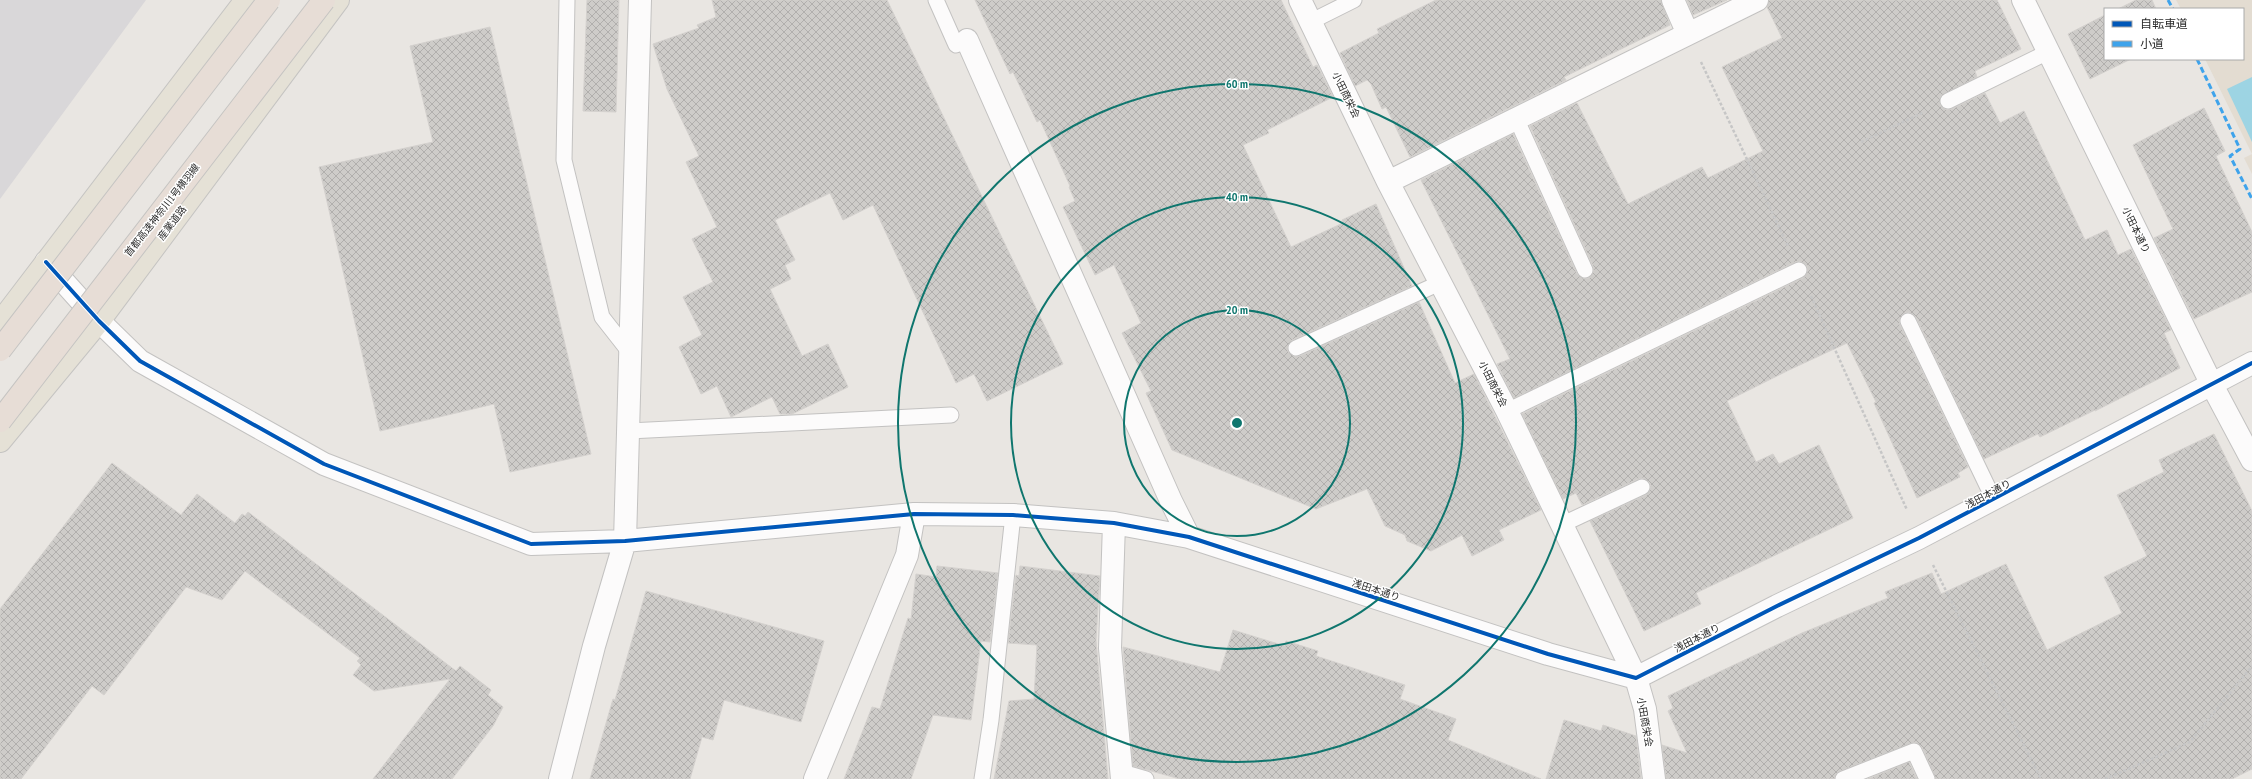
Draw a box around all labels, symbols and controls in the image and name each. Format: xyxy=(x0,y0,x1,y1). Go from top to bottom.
legend xyxy=(2104,8,2244,60)
text: 自転車道 xyxy=(2140,16,2188,31)
text: 小道 xyxy=(2140,36,2164,51)
street label: 小田商栄会 xyxy=(1329,70,1363,120)
text: 60 m xyxy=(1226,76,1248,91)
street label: 首都高速神奈川1号横羽線 xyxy=(122,161,202,259)
text: 40 m xyxy=(1226,189,1248,204)
street label: 産業道路 xyxy=(155,203,189,243)
street label: 小田本通り xyxy=(2119,205,2153,255)
text: 20 m xyxy=(1226,302,1248,317)
street label: 小田商栄会 xyxy=(1476,359,1510,409)
centre of rings xyxy=(1230,416,1244,430)
street label: 浅田本通り xyxy=(1963,477,2013,511)
street label: 浅田本通り xyxy=(1350,576,1402,604)
street label: 浅田本通り xyxy=(1672,621,1722,655)
street label: 小田商栄会 xyxy=(1634,696,1656,748)

